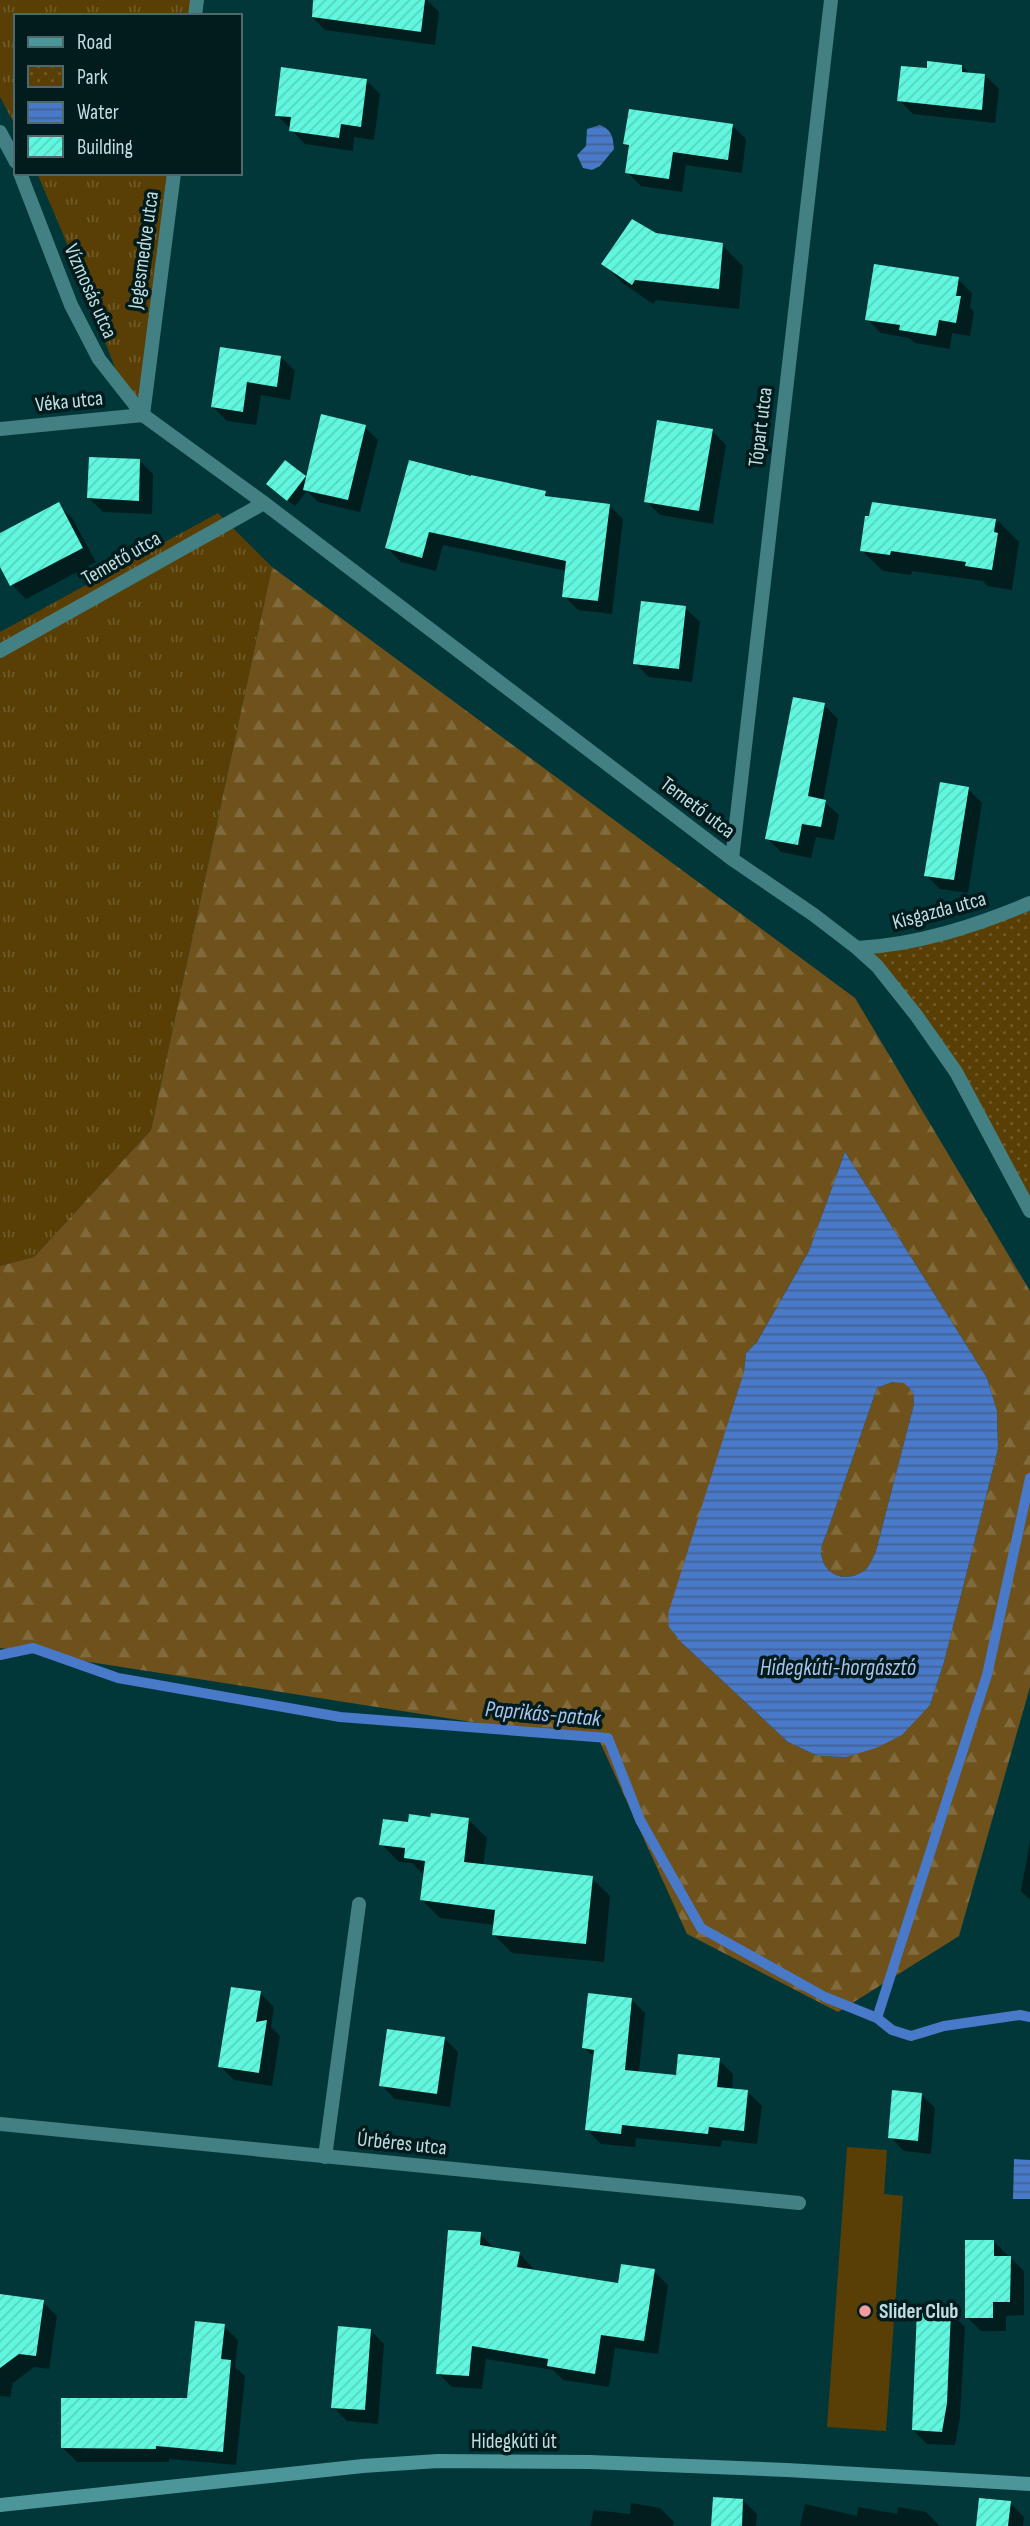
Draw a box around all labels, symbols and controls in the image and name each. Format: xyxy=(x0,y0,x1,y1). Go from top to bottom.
legend xyxy=(14,14,242,175)
text: Road xyxy=(77,30,112,55)
text: Park xyxy=(77,65,108,90)
text: Water xyxy=(77,100,119,125)
text: Building xyxy=(77,135,133,160)
street label: Jegesmedve utca xyxy=(123,190,164,312)
street label: Vízmosás utca xyxy=(59,240,122,342)
street label: Véka utca xyxy=(34,386,104,417)
street label: Tópart utca xyxy=(743,386,778,468)
street label: Temető utca xyxy=(77,526,165,591)
street label: Temető utca xyxy=(655,771,740,844)
street label: Kisgazda utca xyxy=(890,886,989,935)
water label: Hidegkúti-horgásztó xyxy=(760,1654,917,1682)
water label: Paprikás-patak xyxy=(484,1695,603,1733)
street label: Úrbéres utca xyxy=(356,2126,448,2161)
place label: Slider Club xyxy=(879,2299,959,2324)
marker: Slider Club xyxy=(857,2303,873,2319)
street label: Hidegkúti út xyxy=(471,2429,557,2454)

